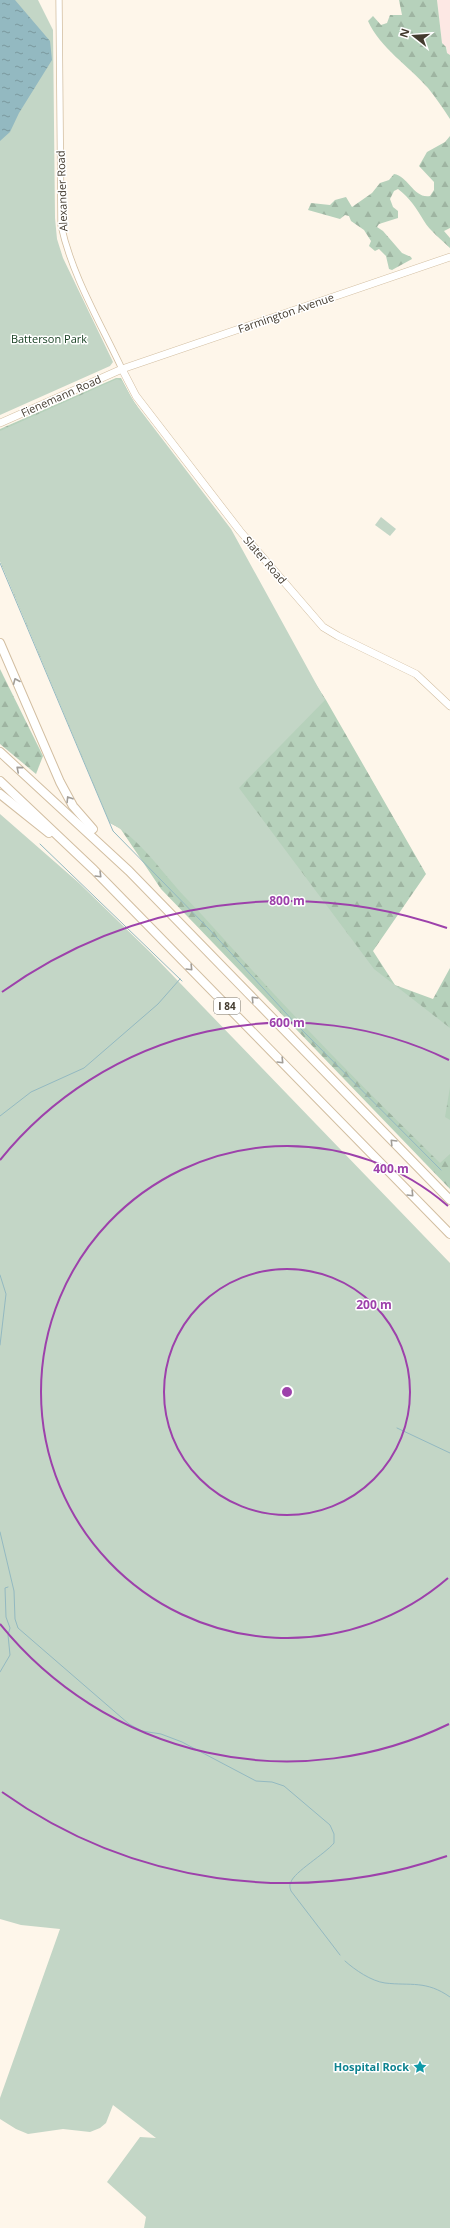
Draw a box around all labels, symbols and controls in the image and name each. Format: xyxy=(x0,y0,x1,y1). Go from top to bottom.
north arrow xyxy=(394,16,434,56)
text: N xyxy=(395,26,412,39)
street label: Alexander Road xyxy=(53,150,70,232)
street label: Farmington Avenue xyxy=(236,289,336,336)
park label: Batterson Park xyxy=(11,331,87,346)
street label: Fienemann Road xyxy=(18,371,103,420)
street label: Slater Road xyxy=(240,533,290,587)
one-way arrow xyxy=(13,677,21,685)
one-way arrow xyxy=(17,767,24,774)
one-way arrow xyxy=(67,796,74,803)
one-way arrow xyxy=(94,870,102,878)
text: 800 m xyxy=(269,892,305,909)
one-way arrow xyxy=(185,963,193,971)
one-way arrow xyxy=(251,996,258,1004)
road number: I 84 xyxy=(214,998,240,1014)
text: 600 m xyxy=(269,1014,305,1031)
one-way arrow xyxy=(276,1056,284,1064)
one-way arrow xyxy=(390,1139,398,1147)
text: 400 m xyxy=(373,1160,409,1177)
one-way arrow xyxy=(406,1189,414,1197)
text: 200 m xyxy=(356,1296,392,1313)
centre of rings xyxy=(280,1385,294,1399)
place label: Hospital Rock xyxy=(334,2059,409,2074)
place icon: Hospital Rock xyxy=(412,2059,428,2075)

